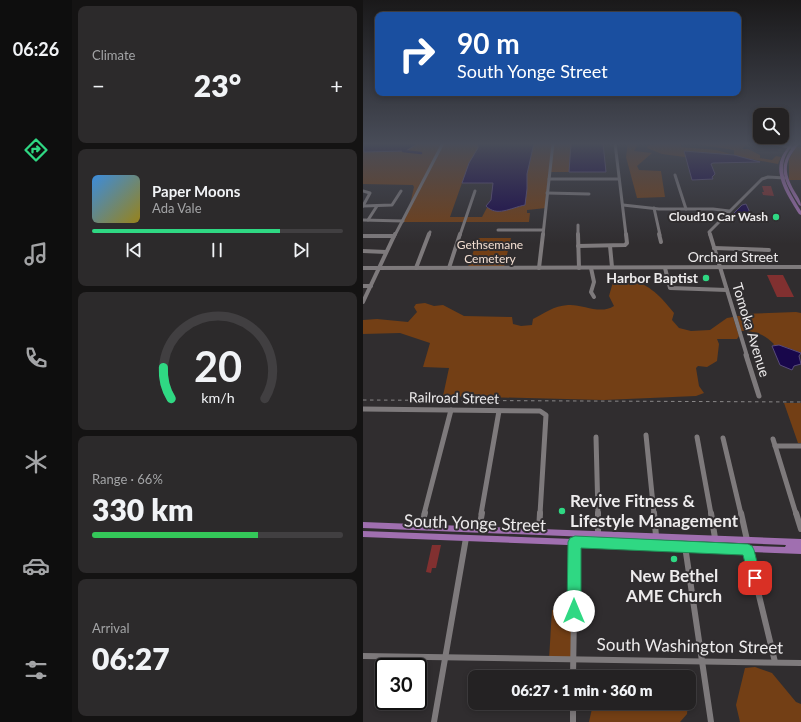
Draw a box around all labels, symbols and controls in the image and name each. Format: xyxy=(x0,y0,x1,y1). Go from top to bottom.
text: 90 m xyxy=(457,26,520,60)
icon: right xyxy=(391,28,443,80)
text: 06:26 xyxy=(13,38,59,60)
text: Climate xyxy=(92,47,135,63)
text: South Yonge Street xyxy=(457,60,608,82)
text: 23° xyxy=(194,67,241,103)
text: − xyxy=(92,72,105,99)
text: + xyxy=(330,72,343,99)
map controls xyxy=(753,108,789,144)
button: search xyxy=(753,108,789,144)
icon: directions xyxy=(22,136,50,164)
text: Paper Moons xyxy=(152,182,240,200)
text: Ada Vale xyxy=(152,200,202,216)
place label: Cloud10 Car Wash xyxy=(669,209,768,224)
marker: Cloud10 Car Wash xyxy=(771,212,781,222)
park label: Gethsemane Cemetery xyxy=(457,237,523,266)
icon: previous xyxy=(123,239,145,261)
icon: pause xyxy=(206,239,228,261)
icon: next xyxy=(290,239,312,261)
icon: music xyxy=(22,240,50,268)
street label: Orchard Street xyxy=(688,248,778,265)
place label: Harbor Baptist xyxy=(606,269,699,286)
marker: Harbor Baptist xyxy=(701,273,711,283)
street label: Tomoka Avenue xyxy=(729,281,774,379)
text: 20 xyxy=(193,341,242,391)
icon: phone xyxy=(22,344,50,372)
street label: Railroad Street xyxy=(409,388,499,407)
text: km/h xyxy=(201,389,234,406)
icon: climate xyxy=(22,448,50,476)
text: Range · 66% xyxy=(92,471,163,487)
place label: Revive Fitness & Lifestyle Management xyxy=(570,490,739,531)
text: 330 km xyxy=(92,491,193,527)
marker: Revive Fitness & Lifestyle Management xyxy=(557,506,567,516)
street label: South Yonge Street xyxy=(404,510,546,535)
icon: car xyxy=(22,552,50,580)
marker: New Bethel AME Church xyxy=(669,554,679,564)
pin xyxy=(738,561,772,595)
place label: New Bethel AME Church xyxy=(625,565,722,606)
icon: arrive xyxy=(744,567,766,589)
position arrow xyxy=(553,590,595,632)
text: Arrival xyxy=(92,620,129,636)
street label: South Washington Street xyxy=(597,633,783,658)
text: 06:27 xyxy=(92,640,170,676)
icon: filters xyxy=(22,656,50,684)
speed limit sign: 30 xyxy=(375,658,427,710)
text: 06:27 · 1 min · 360 m xyxy=(511,681,653,699)

